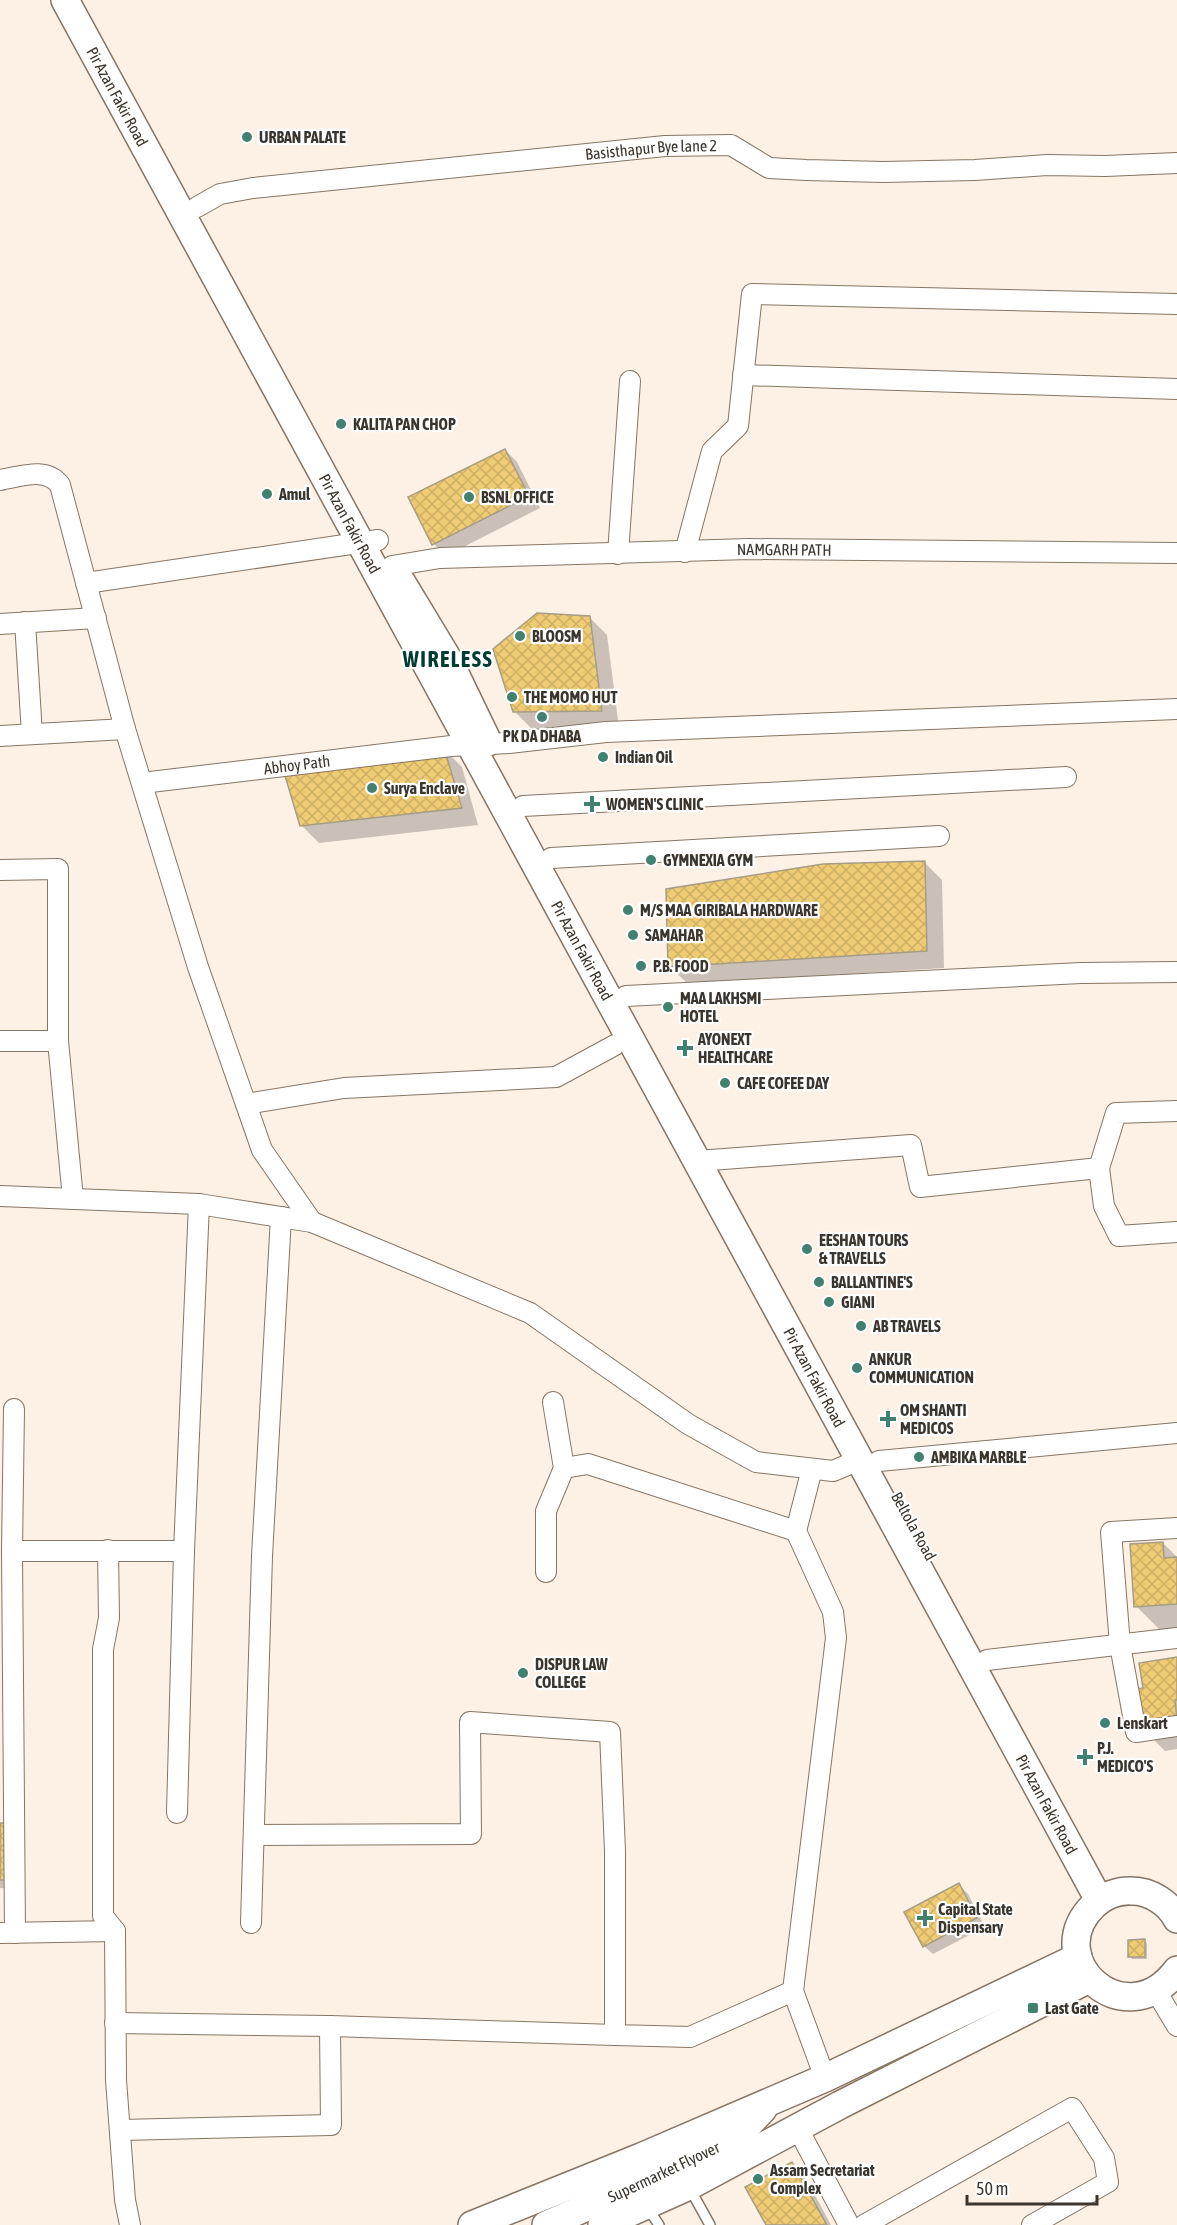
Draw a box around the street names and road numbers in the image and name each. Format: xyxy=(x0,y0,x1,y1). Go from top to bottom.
street label: Pir Azan Fakir Road xyxy=(83,44,152,149)
street label: Basisthapur Bye lane 2 xyxy=(584,136,717,163)
street label: Pir Azan Fakir Road xyxy=(316,471,384,576)
street label: NAMGARH PATH xyxy=(737,540,832,559)
street label: Abhoy Path xyxy=(263,752,331,777)
street label: Pir Azan Fakir Road xyxy=(548,898,617,1003)
street label: Pir Azan Fakir Road xyxy=(780,1324,849,1430)
street label: Beltola Road xyxy=(888,1489,940,1563)
street label: Pir Azan Fakir Road xyxy=(1013,1751,1081,1857)
street label: Supermarket Flyover xyxy=(605,2138,722,2206)

